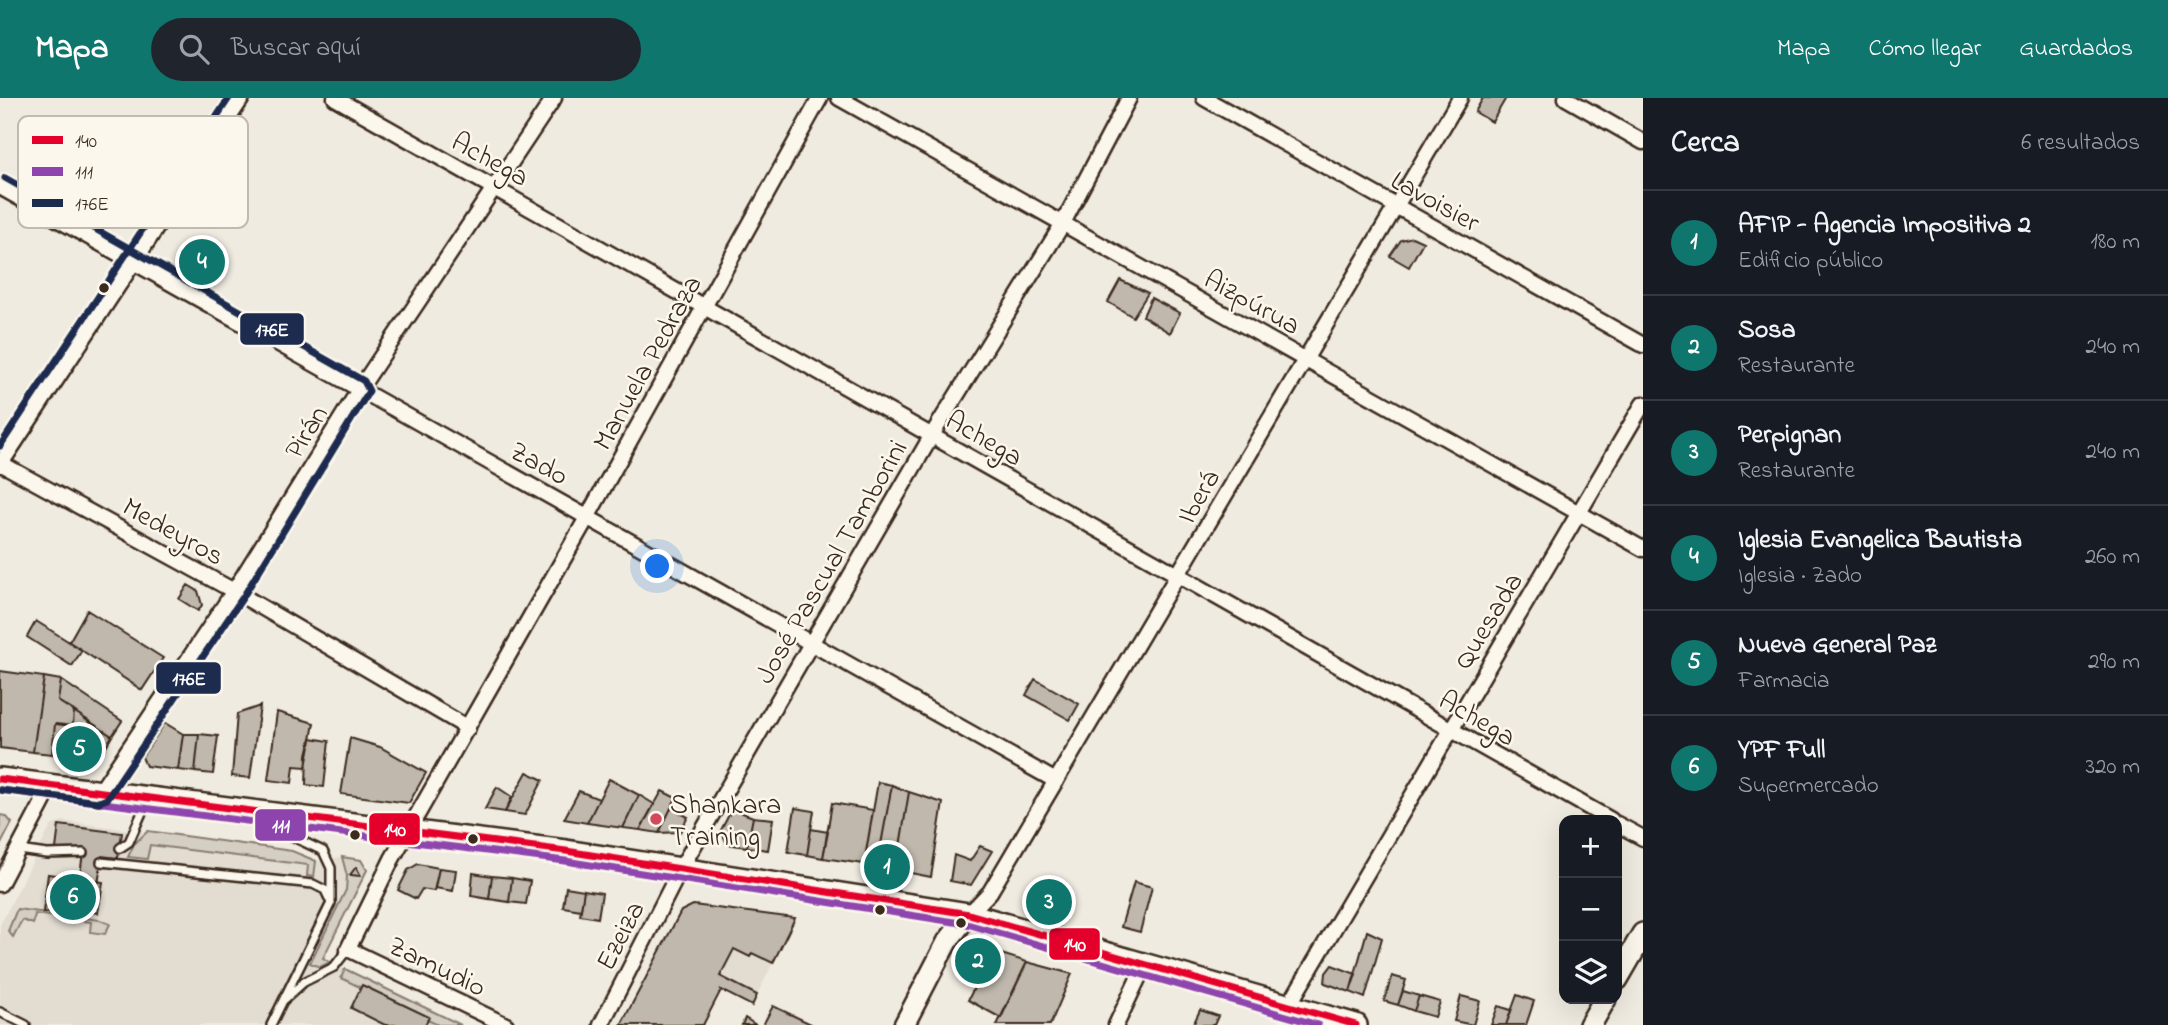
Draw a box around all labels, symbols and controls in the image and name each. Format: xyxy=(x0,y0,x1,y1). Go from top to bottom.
search box xyxy=(151,18,641,81)
text: Mapa xyxy=(35,25,109,73)
icon: search xyxy=(175,30,213,68)
text: Buscar aquí xyxy=(231,30,361,68)
text: Mapa xyxy=(1777,32,1830,67)
text: Cómo llegar xyxy=(1868,32,1981,67)
text: Guardados xyxy=(2019,32,2133,67)
legend xyxy=(18,116,248,228)
text: Cerca xyxy=(1671,122,1740,166)
street label: Achega xyxy=(443,123,536,199)
text: 6 resultados xyxy=(2021,127,2140,160)
text: 140 xyxy=(75,129,97,156)
text: 111 xyxy=(75,160,93,187)
street label: Lavoisier xyxy=(1382,162,1487,245)
text: 176E xyxy=(75,192,109,219)
text: AFIP - Agencia Impositiva 2 xyxy=(1738,207,2031,245)
text: 1 xyxy=(1690,226,1698,259)
text: 180 m xyxy=(2091,226,2140,259)
pin: 4 xyxy=(179,236,225,288)
text: Edificio público xyxy=(1738,245,1883,278)
street label: Aizpúrua xyxy=(1195,261,1307,347)
street label: Manuela Pedraza xyxy=(584,269,714,459)
unlabelled marker xyxy=(97,281,111,295)
line badge: 176E xyxy=(239,312,305,346)
text: Sosa xyxy=(1738,312,1796,350)
text: 176E xyxy=(255,318,289,345)
text: 2 xyxy=(1688,331,1700,364)
text: 240 m xyxy=(2086,331,2140,364)
text: Restaurante xyxy=(1738,350,1855,383)
street label: Pirán xyxy=(276,398,340,468)
street label: Achega xyxy=(937,401,1030,479)
text: Perpignan xyxy=(1738,417,1841,455)
street label: Zado xyxy=(502,432,575,498)
street label: José Pascual Tamborini xyxy=(746,433,920,692)
text: 3 xyxy=(1689,436,1699,469)
text: 240 m xyxy=(2086,436,2140,469)
text: Restaurante xyxy=(1738,455,1855,488)
street label: Iberá xyxy=(1168,463,1232,533)
street label: Medeyros xyxy=(114,488,231,578)
text: Iglesia Evangelica Bautista xyxy=(1738,522,2022,560)
text: 4 xyxy=(1689,541,1699,574)
text: 260 m xyxy=(2085,541,2140,574)
your location xyxy=(640,549,674,583)
text: Iglesia · Zado xyxy=(1738,560,1862,593)
street label: Quesada xyxy=(1445,566,1535,678)
text: Nueva General Paz xyxy=(1738,627,1936,665)
text: 5 xyxy=(1687,646,1701,679)
text: 290 m xyxy=(2088,646,2140,679)
line badge: 176E xyxy=(155,661,222,695)
text: Farmacia xyxy=(1738,665,1830,698)
text: 176E xyxy=(172,667,206,694)
street label: Achega xyxy=(1430,681,1523,759)
pin: 5 xyxy=(56,723,102,775)
text: YPF Full xyxy=(1738,732,1825,770)
text: 6 xyxy=(1689,751,1699,784)
text: 320 m xyxy=(2086,751,2140,784)
text: Supermercado xyxy=(1738,770,1879,803)
place label: Shankara Training xyxy=(670,786,781,859)
line badge: 111 xyxy=(254,808,307,842)
marker: Shankara Training xyxy=(648,811,664,827)
line badge: 140 xyxy=(368,812,421,846)
text: 111 xyxy=(272,814,290,841)
map controls xyxy=(1559,815,1622,1004)
button: + xyxy=(1559,815,1622,878)
text: 140 xyxy=(384,818,407,845)
unlabelled marker xyxy=(348,828,362,842)
unlabelled marker xyxy=(466,832,480,846)
pin: 1 xyxy=(864,841,910,893)
pin: 6 xyxy=(50,871,96,923)
pin: 3 xyxy=(1026,876,1072,928)
button: − xyxy=(1559,878,1622,941)
street label: Ezeiza xyxy=(587,895,657,978)
unlabelled marker xyxy=(873,903,887,917)
unlabelled marker xyxy=(954,916,968,930)
street label: Zamudio xyxy=(381,927,492,1009)
line badge: 140 xyxy=(1048,927,1101,961)
text: 140 xyxy=(1064,933,1087,960)
pin: 2 xyxy=(955,935,1001,987)
button: layers xyxy=(1559,941,1622,1004)

